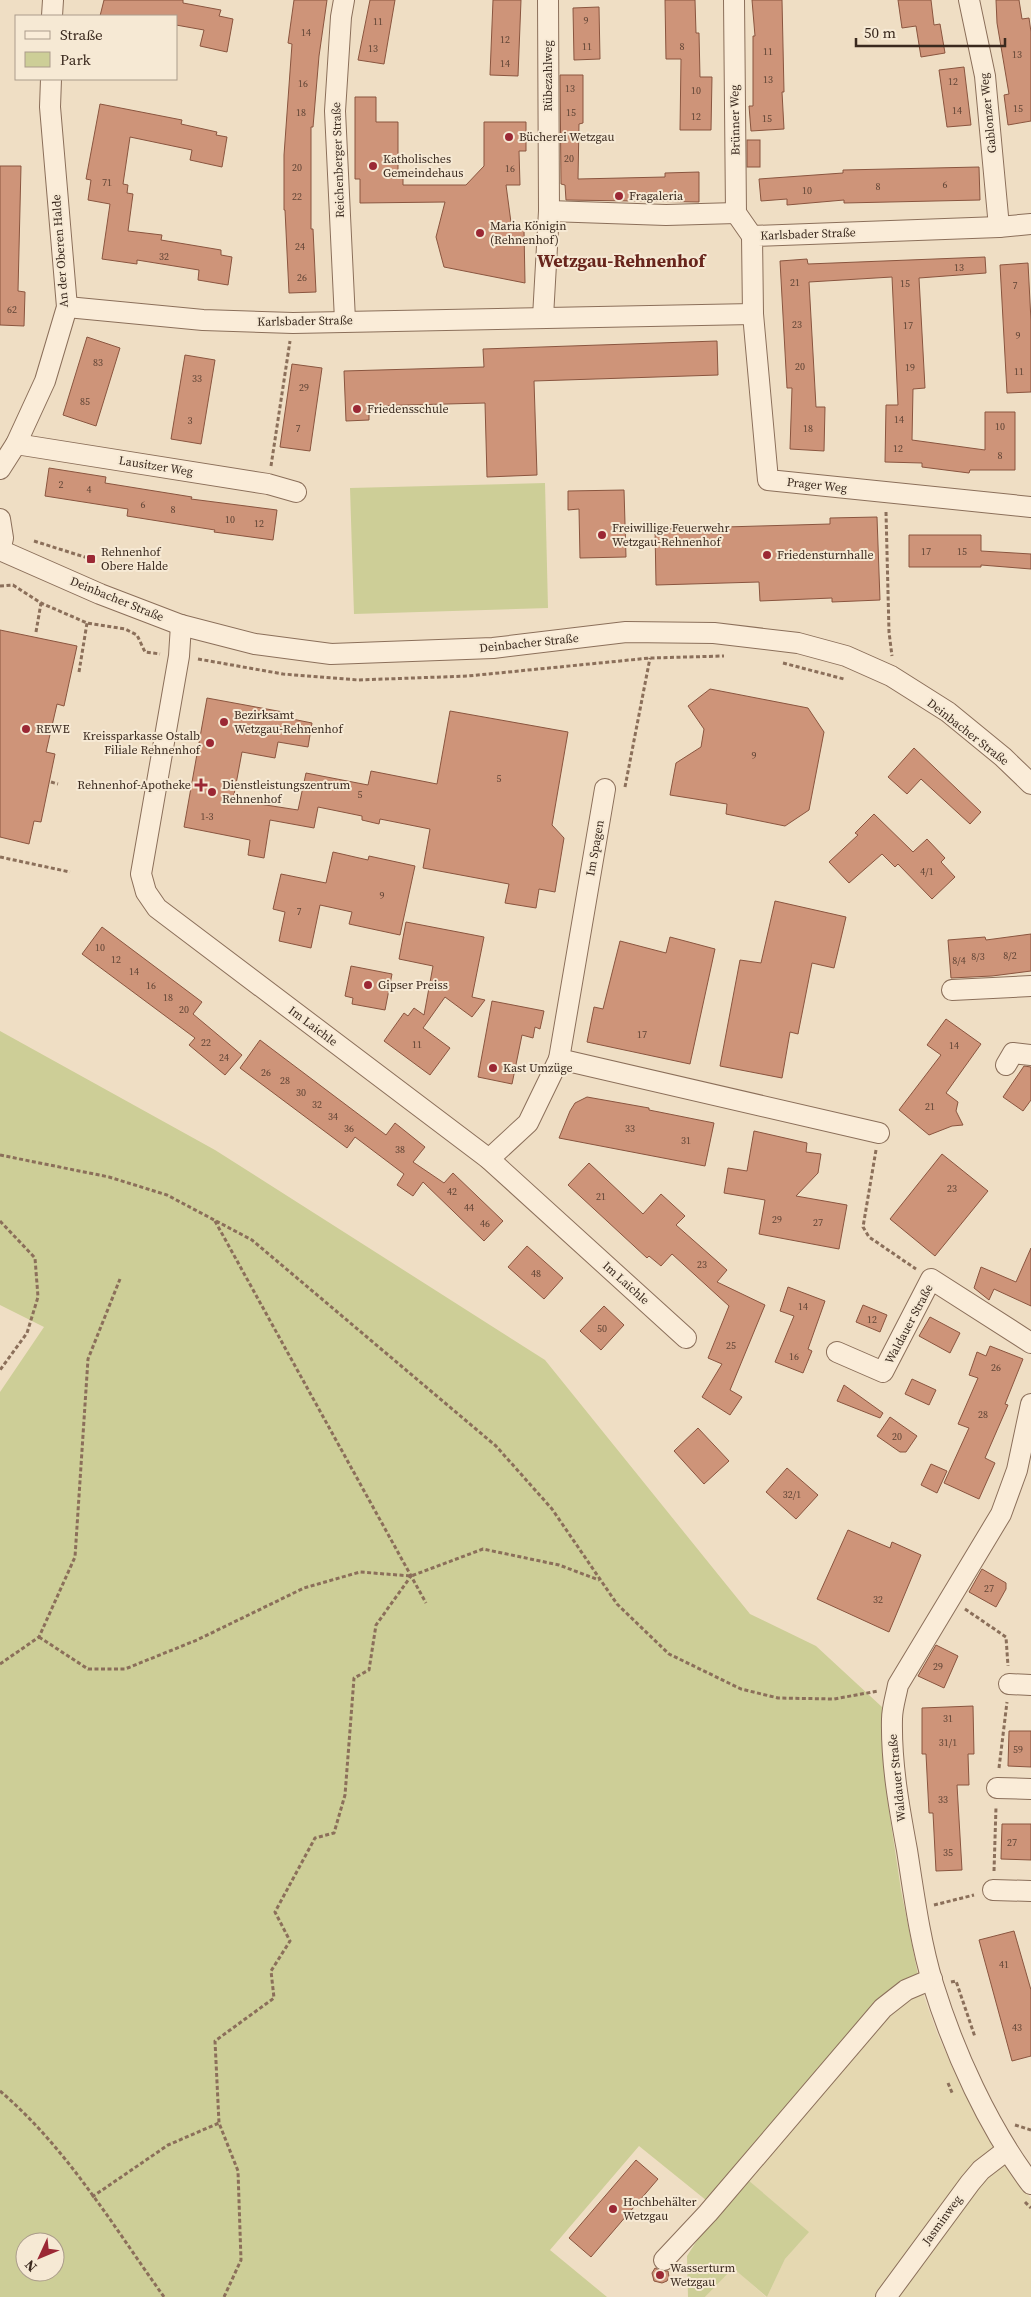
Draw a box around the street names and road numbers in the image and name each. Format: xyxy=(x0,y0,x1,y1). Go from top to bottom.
street label: Rübezahlweg xyxy=(540,40,556,112)
street label: Gablonzer Weg xyxy=(976,72,1000,154)
street label: Brünner Weg xyxy=(726,84,744,156)
street label: Reichenberger Straße xyxy=(328,102,348,218)
street label: An der Oberen Halde xyxy=(48,194,72,308)
street label: Karlsbader Straße xyxy=(760,224,856,244)
street label: Karlsbader Straße xyxy=(257,312,353,330)
street label: Lausitzer Weg xyxy=(118,452,194,480)
street label: Prager Weg xyxy=(786,474,848,496)
street label: Deinbacher Straße xyxy=(68,573,166,625)
street label: Deinbacher Straße xyxy=(479,630,579,656)
street label: Deinbacher Straße xyxy=(924,695,1012,769)
street label: Im Spagen xyxy=(582,819,608,877)
street label: Im Laichle xyxy=(285,1002,341,1050)
street label: Im Laichle xyxy=(599,1258,653,1308)
street label: Waldauer Straße xyxy=(881,1281,937,1367)
street label: Waldauer Straße xyxy=(884,1733,910,1823)
street label: Jasminweg xyxy=(918,2192,966,2249)

